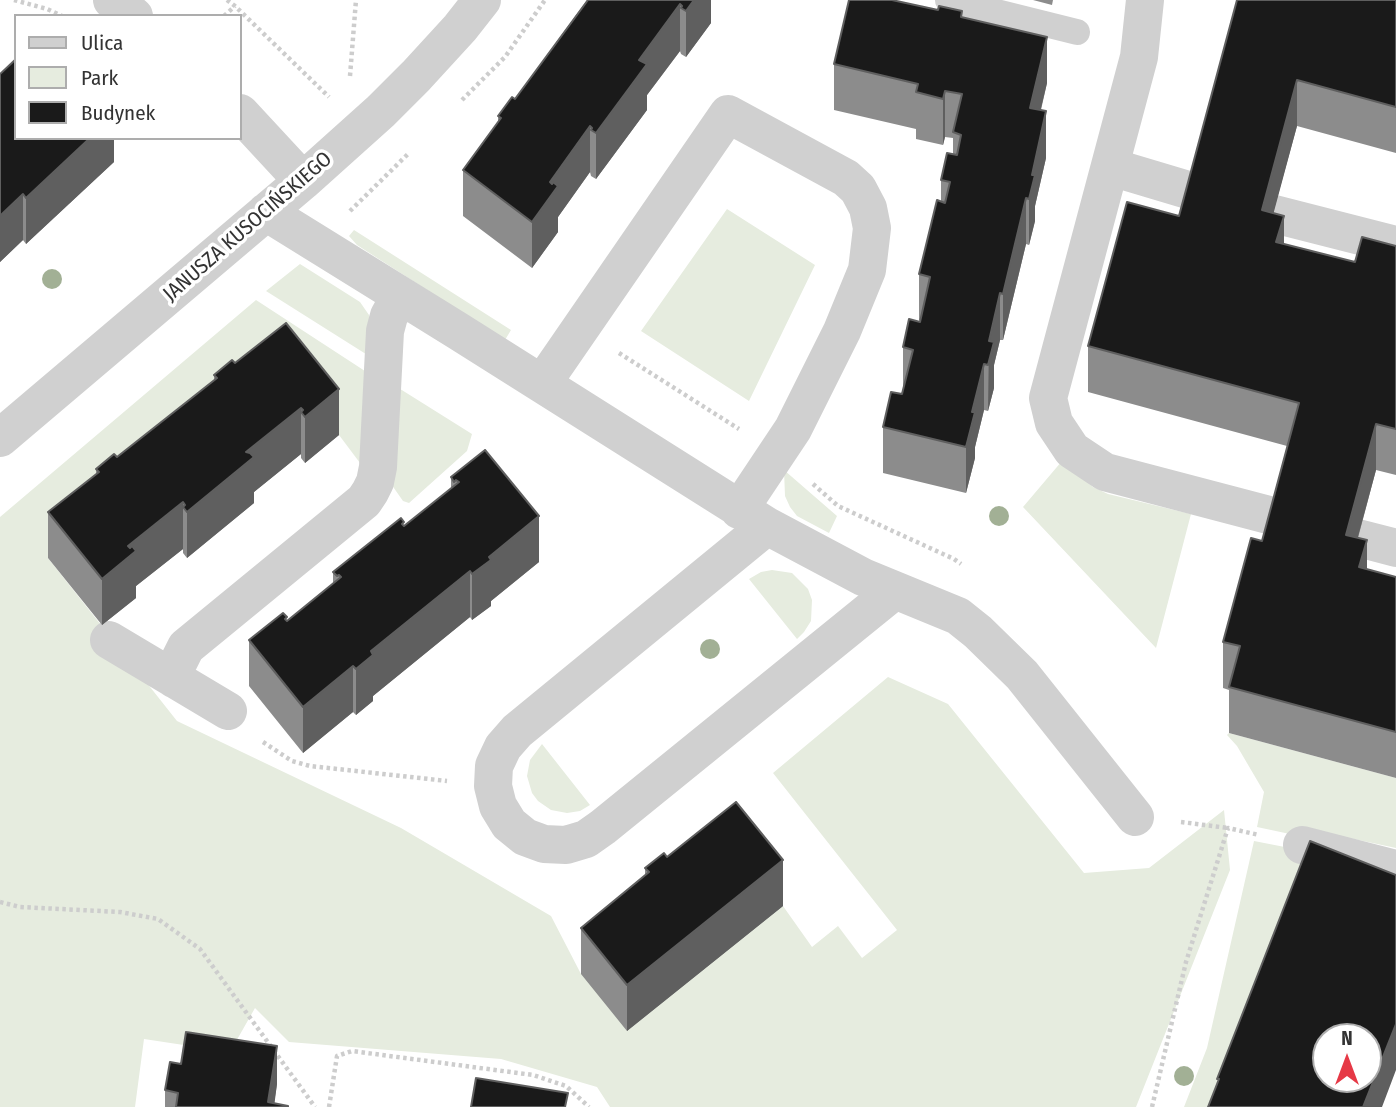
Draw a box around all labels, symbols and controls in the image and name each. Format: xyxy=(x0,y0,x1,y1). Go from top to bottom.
legend xyxy=(14,14,242,140)
text: Ulica xyxy=(81,30,123,56)
text: Park xyxy=(81,65,118,91)
text: Budynek xyxy=(81,100,155,126)
street label: JANUSZA KUSOCIŃSKIEGO xyxy=(159,147,337,307)
north arrow xyxy=(1312,1023,1382,1093)
text: N xyxy=(1341,1027,1353,1050)

